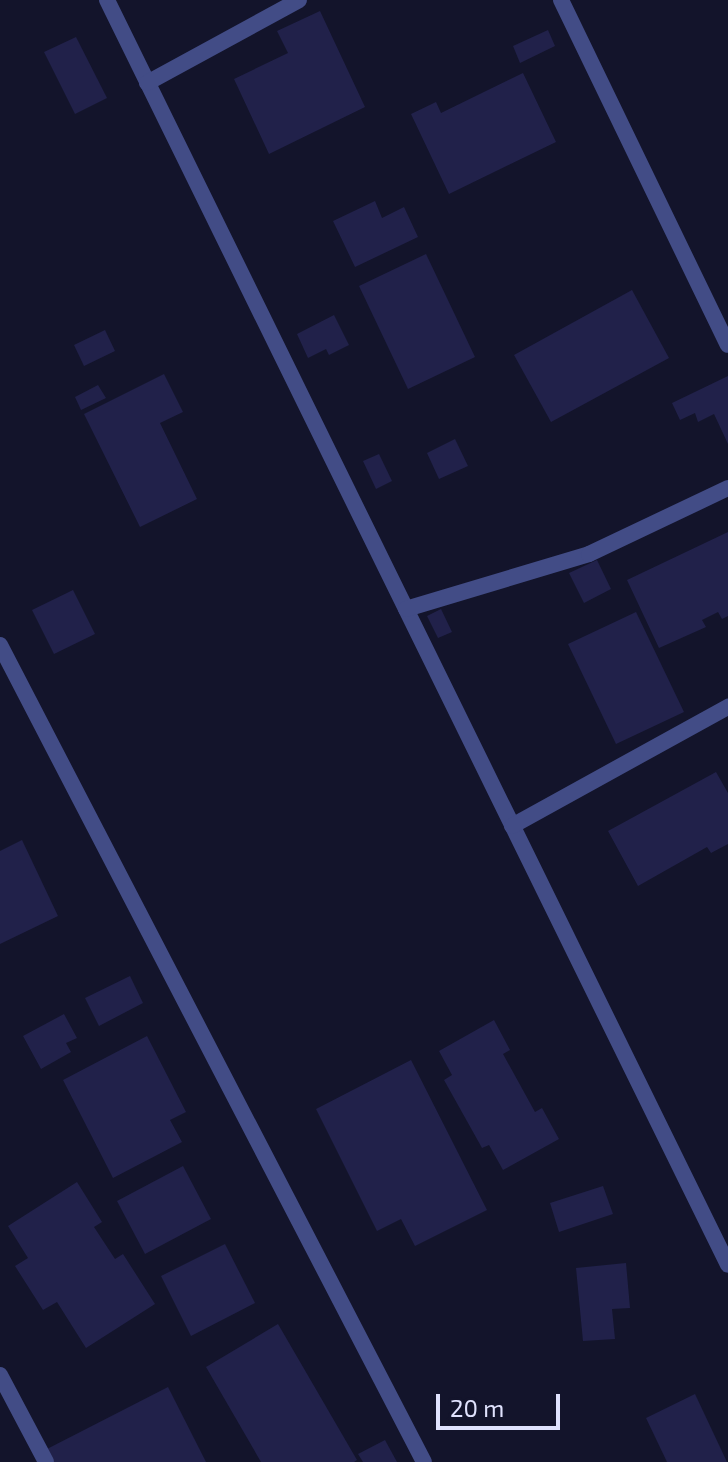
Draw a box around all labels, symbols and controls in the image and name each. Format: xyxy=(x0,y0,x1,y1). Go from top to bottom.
scale bar xyxy=(440,1378,564,1428)
text: 20 m xyxy=(450,1393,504,1422)

